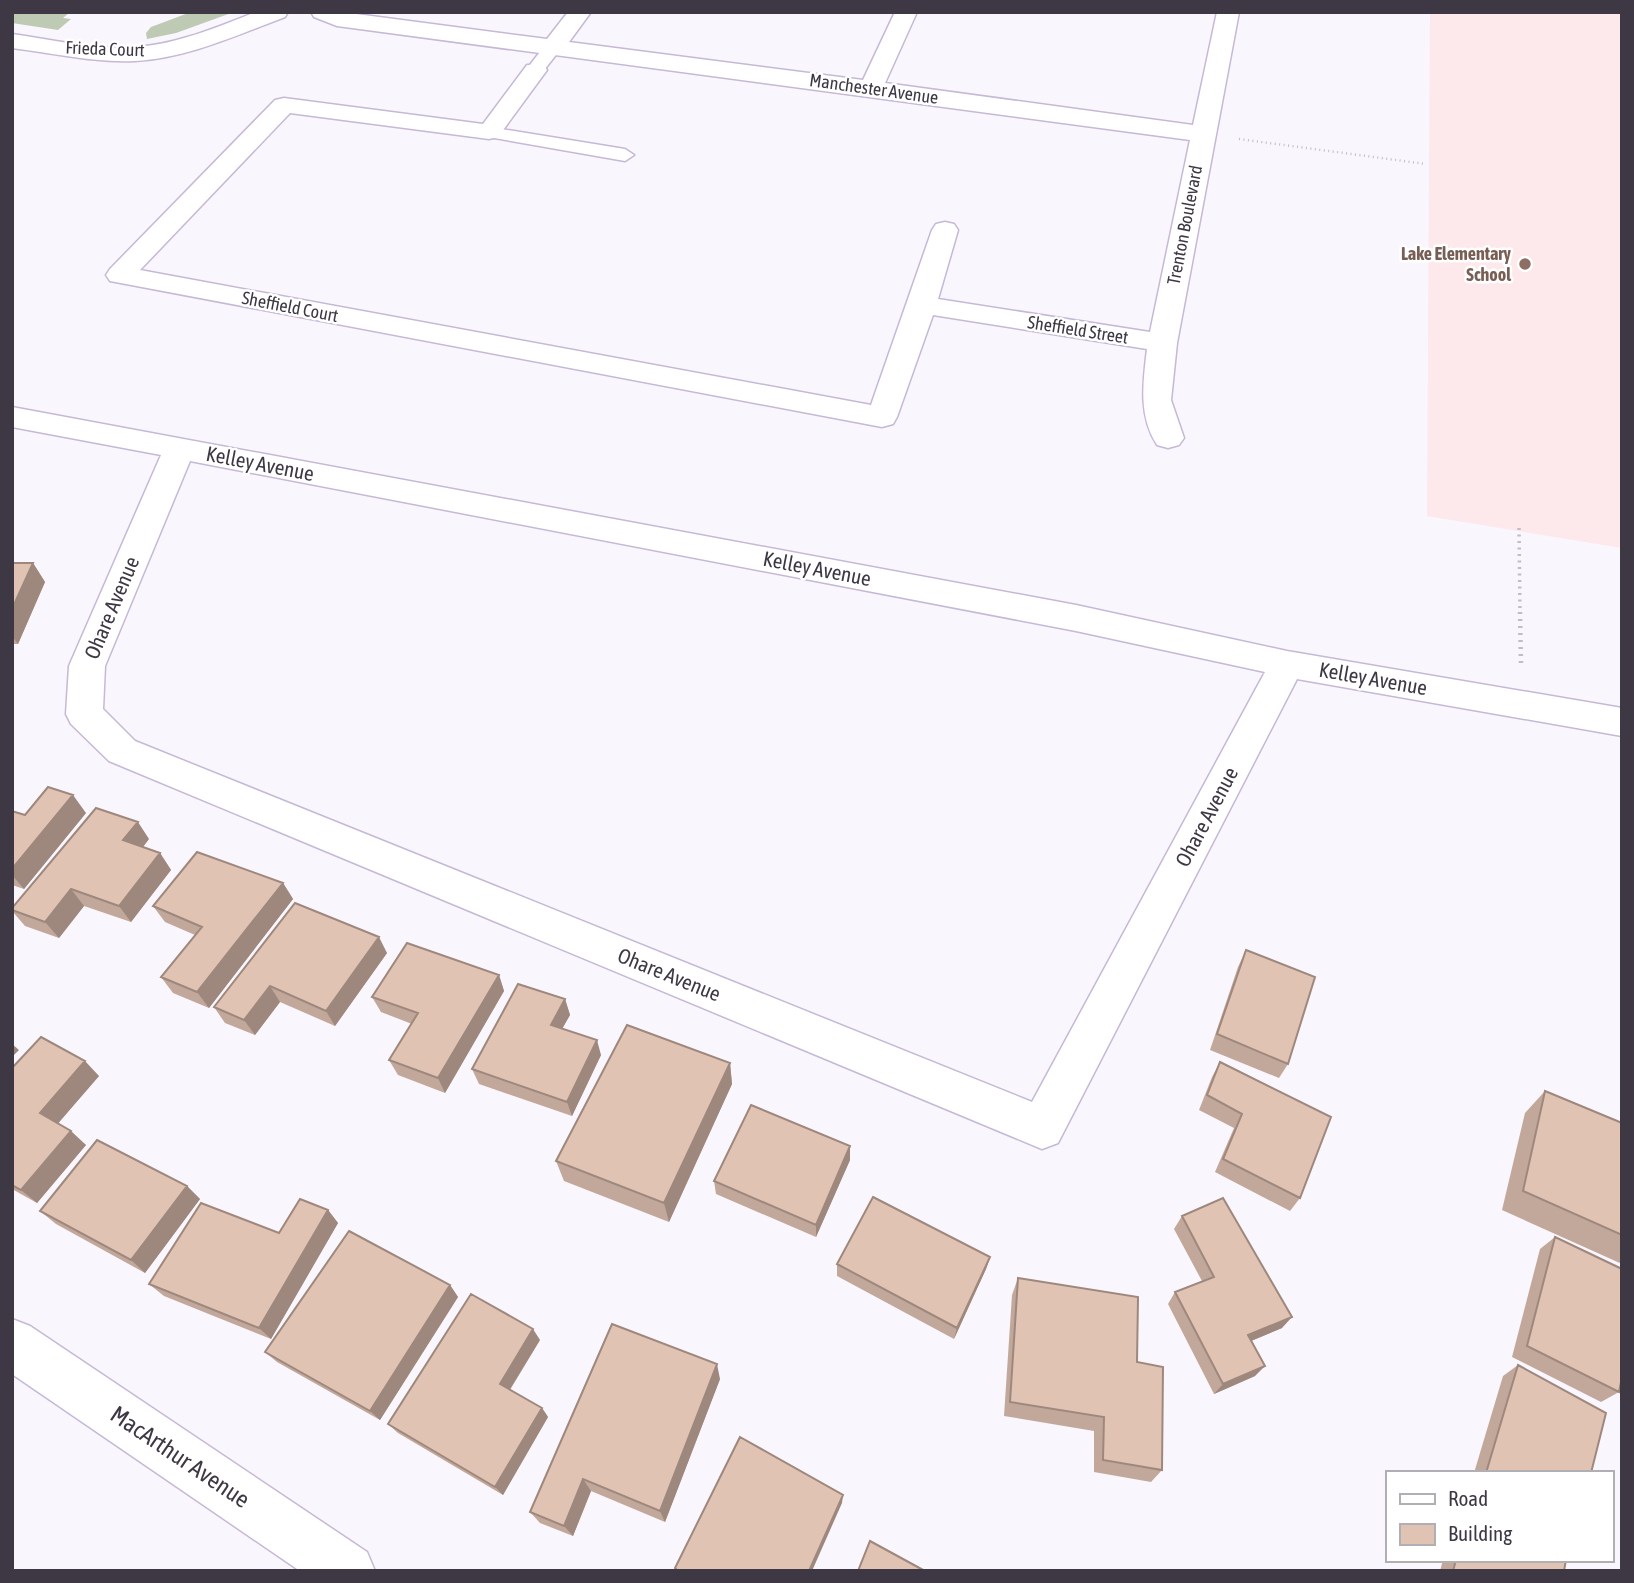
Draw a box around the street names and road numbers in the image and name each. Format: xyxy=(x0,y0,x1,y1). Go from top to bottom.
street label: Frieda Court xyxy=(65,37,145,60)
street label: Manchester Avenue xyxy=(808,69,940,108)
street label: Trenton Boulevard xyxy=(1163,163,1206,287)
street label: Sheffield Court xyxy=(240,287,340,326)
street label: Sheffield Street xyxy=(1026,311,1130,348)
street label: Kelley Avenue xyxy=(204,441,316,485)
street label: Kelley Avenue xyxy=(761,546,873,590)
street label: Ohare Avenue xyxy=(79,553,143,662)
street label: Kelley Avenue xyxy=(1317,657,1429,699)
street label: Ohare Avenue xyxy=(1170,763,1242,870)
street label: Ohare Avenue xyxy=(614,943,724,1006)
street label: MacArthur Avenue xyxy=(106,1400,255,1513)

